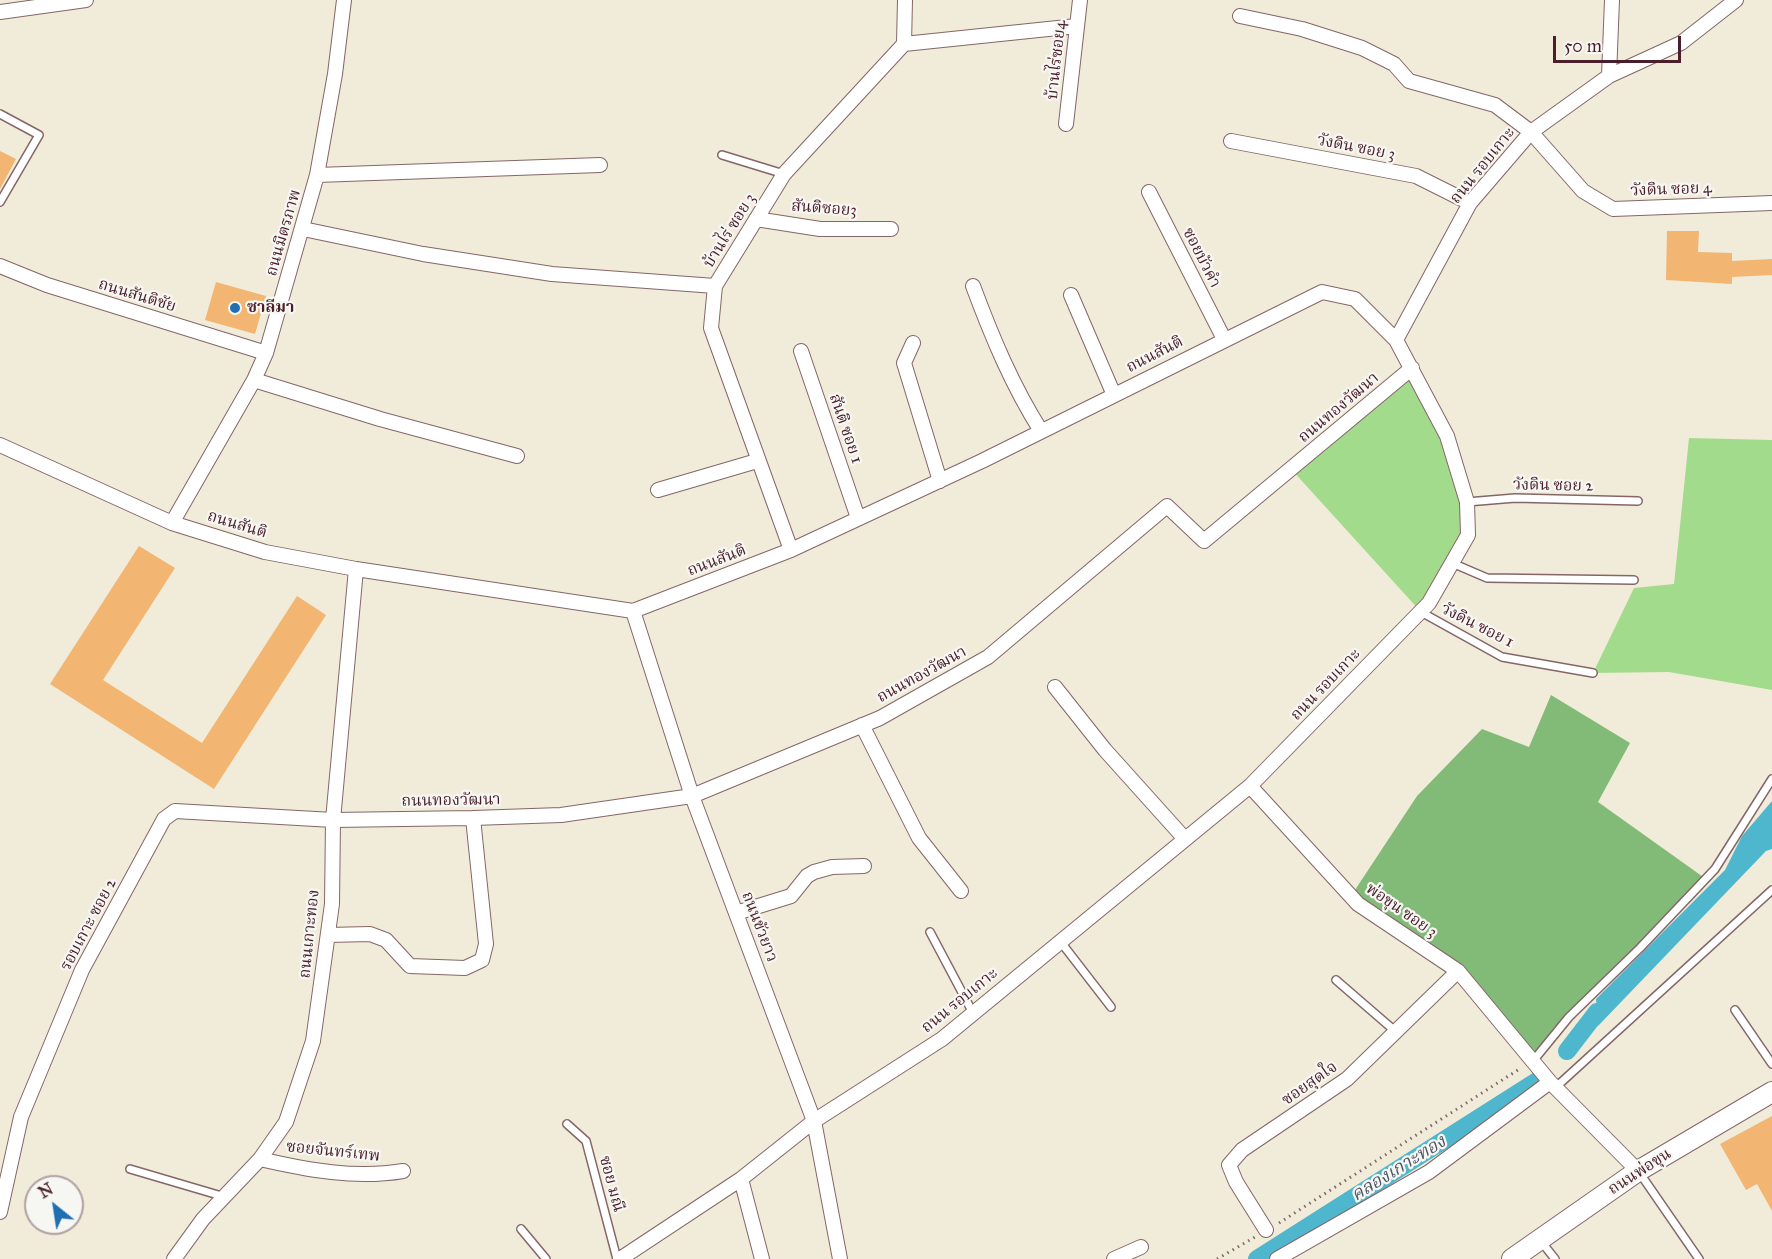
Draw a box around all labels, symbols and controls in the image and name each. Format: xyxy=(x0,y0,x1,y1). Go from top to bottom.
street label: บ้านไร่ซอย4 xyxy=(1043,20,1071,100)
scale bar xyxy=(1556,24,1684,62)
text: 50 m xyxy=(1564,35,1602,57)
street label: ถนน รอบเกาะ xyxy=(1446,124,1520,208)
street label: วังดิน ซอย 3 xyxy=(1315,131,1397,165)
street label: วังดิน ซอย 4 xyxy=(1630,179,1712,201)
street label: ถนนมิตรภาพ xyxy=(262,187,306,279)
street label: บ้านไร่ ซอย 3 xyxy=(700,190,760,272)
street label: สันติซอย3 xyxy=(791,197,857,221)
street label: ซอยบัวคำ xyxy=(1178,225,1224,291)
street label: ถนนสันติชัย xyxy=(96,275,178,317)
place label: ซาลีมา xyxy=(247,298,294,318)
marker: ซาลีมา xyxy=(228,301,242,315)
street label: ถนนสันติ xyxy=(1123,332,1187,378)
street label: ถนนทองวัฒนา xyxy=(1295,369,1383,447)
street label: สันติ ซอย 1 xyxy=(824,392,866,466)
street label: วังดิน ซอย 2 xyxy=(1513,476,1593,496)
street label: ถนนสันติ xyxy=(205,507,269,543)
street label: ถนนสันติ xyxy=(685,541,749,581)
street label: วังดิน ซอย 1 xyxy=(1438,600,1516,652)
street label: ถนนทองวัฒนา xyxy=(874,643,970,707)
street label: ถนน รอบเกาะ xyxy=(1287,645,1365,725)
street label: ถนนทองวัฒนา xyxy=(401,791,501,811)
street label: รอบเกาะ ซอย 2 xyxy=(57,876,121,974)
street label: พ่อขุน ซอย 3 xyxy=(1362,880,1440,942)
street label: ถนนเกาะทอง xyxy=(296,889,324,979)
street label: ถนนขัวยาว xyxy=(737,889,781,965)
street label: ถนน รอบเกาะ xyxy=(918,964,1002,1038)
street label: ซอยสุดใจ xyxy=(1278,1058,1342,1110)
water label: คลองเกาะทอง xyxy=(1348,1131,1450,1207)
street label: ซอยจันทร์เทพ xyxy=(285,1138,381,1166)
street label: ถนนพ่อขุน xyxy=(1605,1145,1675,1199)
street label: ซอย มณี xyxy=(594,1154,628,1214)
north arrow xyxy=(24,1175,84,1235)
text: N xyxy=(35,1179,56,1202)

